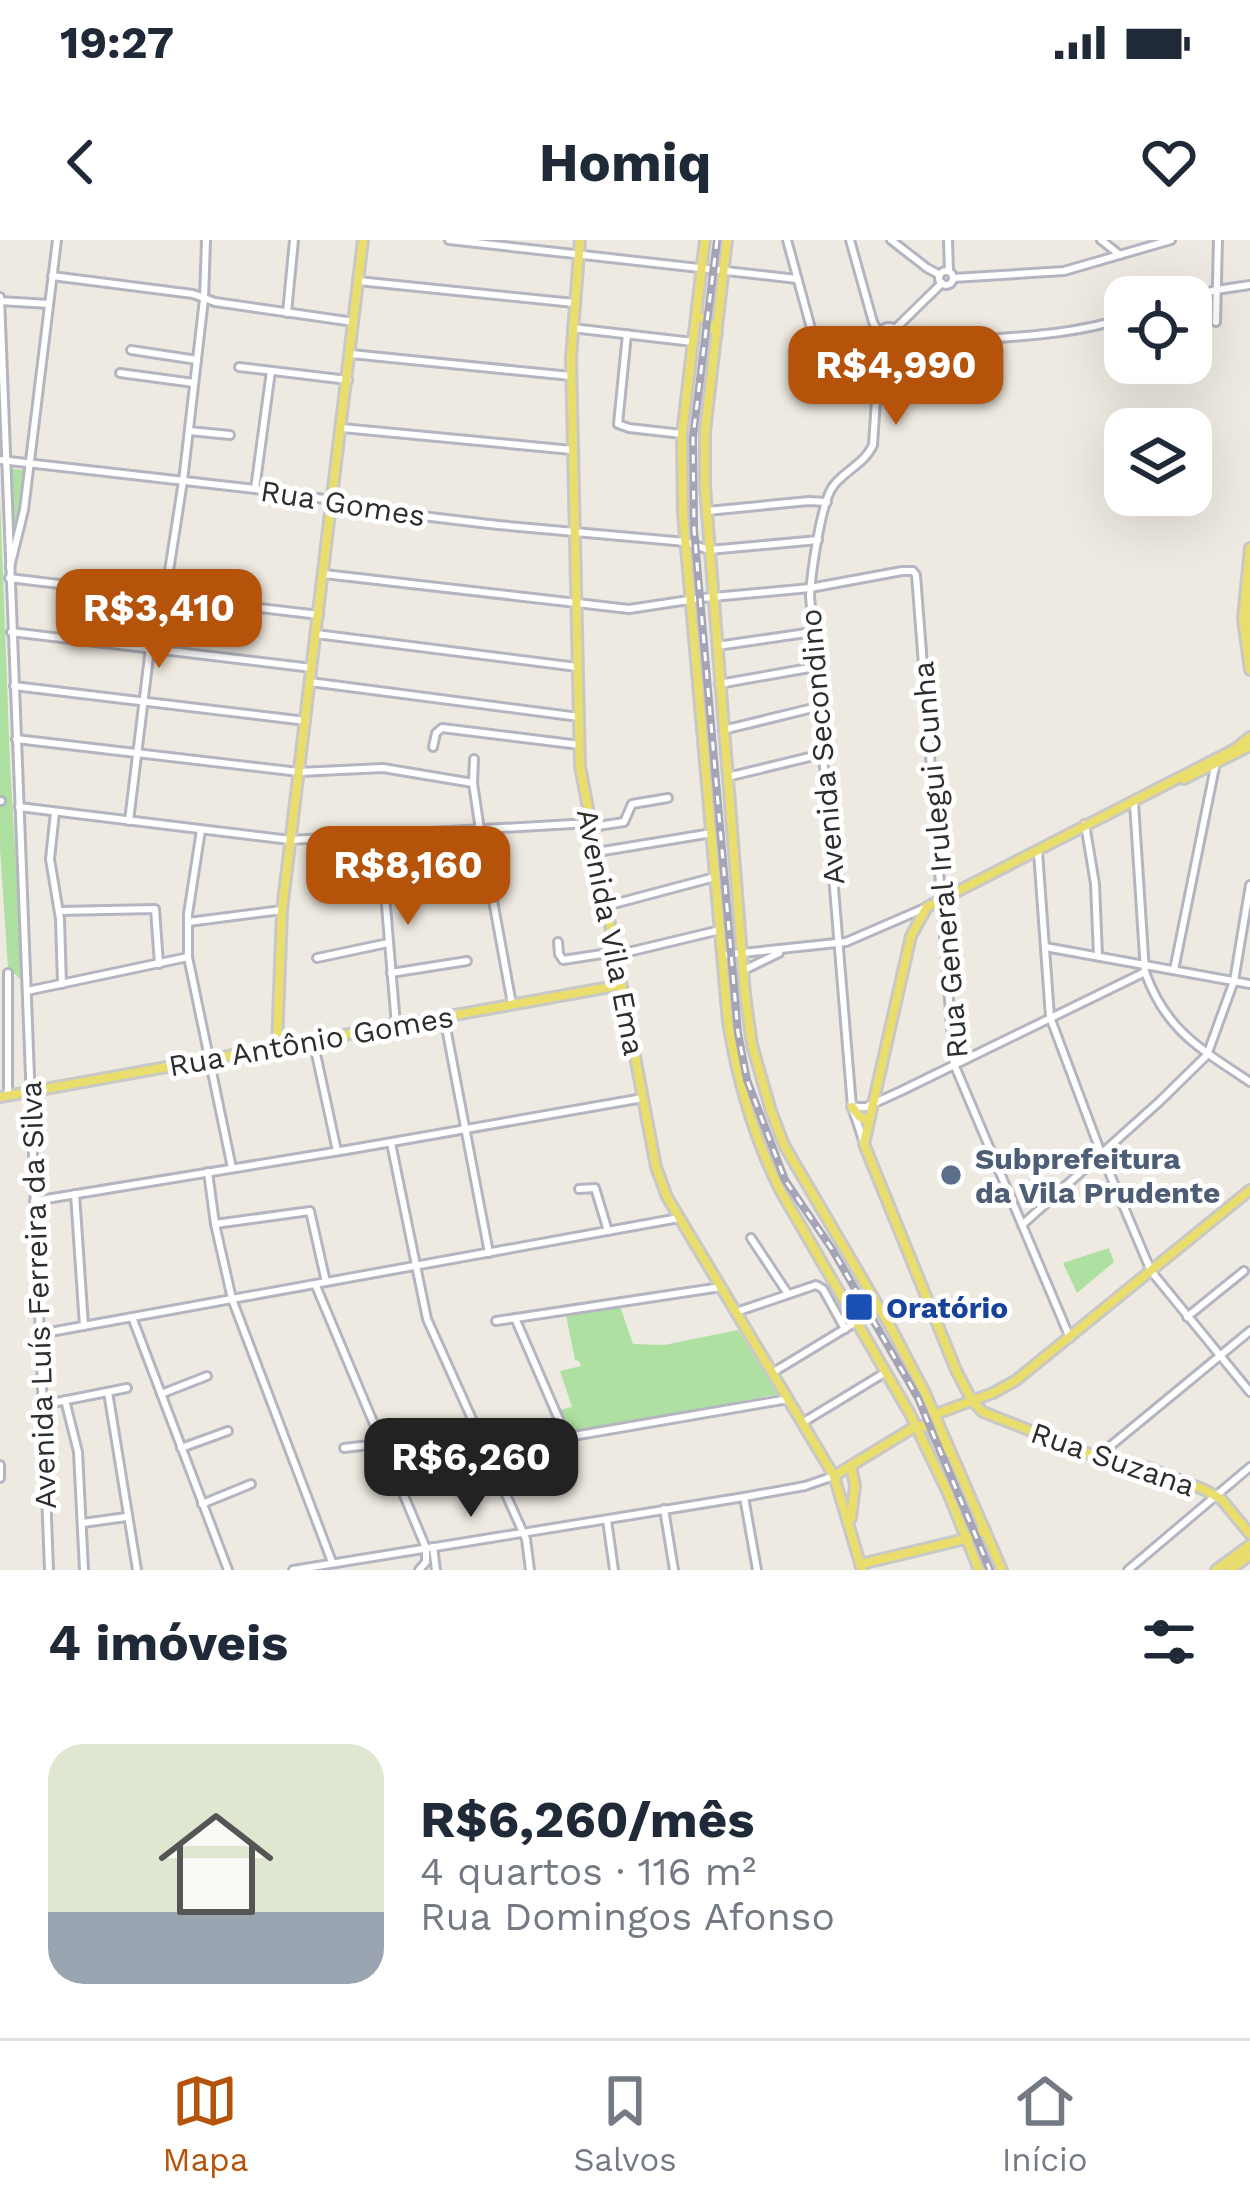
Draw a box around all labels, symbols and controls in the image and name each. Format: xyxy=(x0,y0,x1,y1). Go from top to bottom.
text: 19:27 xyxy=(60,16,174,69)
icon: back xyxy=(48,129,114,195)
icon: heart xyxy=(1136,129,1202,195)
text: Homiq xyxy=(539,131,711,194)
map controls xyxy=(1104,276,1212,516)
button: locate xyxy=(1104,276,1212,384)
pin: R$4,990 xyxy=(785,326,1007,428)
text: R$4,990 xyxy=(815,342,977,387)
button: layers xyxy=(1104,408,1212,516)
street label: Rua Gomes xyxy=(258,473,428,533)
pin: R$3,410 xyxy=(48,569,270,671)
text: R$3,410 xyxy=(83,585,235,630)
street label: Avenida Secondino xyxy=(793,608,851,886)
street label: Rua General Irulegui Cunha xyxy=(905,660,975,1060)
street label: Avenida Vila Ema xyxy=(570,806,652,1058)
pin: R$8,160 xyxy=(297,826,519,928)
text: R$8,160 xyxy=(333,842,483,887)
street label: Rua Antônio Gomes xyxy=(166,999,456,1083)
street label: Avenida Luís Ferreira da Silva xyxy=(13,1080,63,1510)
place label: Subprefeitura da Vila Prudente xyxy=(975,1141,1220,1210)
marker: Subprefeitura da Vila Prudente xyxy=(938,1162,964,1188)
place label: Oratório xyxy=(886,1290,1008,1325)
marker: Oratório xyxy=(843,1291,875,1323)
street label: Rua Suzana xyxy=(1027,1415,1199,1503)
pin: R$6,260 xyxy=(360,1418,582,1520)
text: R$6,260 xyxy=(391,1434,551,1479)
icon: filters xyxy=(1136,1609,1202,1675)
text: 4 imóveis xyxy=(48,1613,288,1672)
text: R$6,260/mês xyxy=(420,1790,754,1849)
icon: home xyxy=(144,1792,288,1936)
text: 4 quartos · 116 m² xyxy=(420,1849,756,1894)
text: Rua Domingos Afonso xyxy=(420,1894,835,1939)
tab: Mapa xyxy=(162,2068,248,2179)
tab: Salvos xyxy=(573,2068,677,2179)
tab: Início xyxy=(1002,2068,1088,2179)

